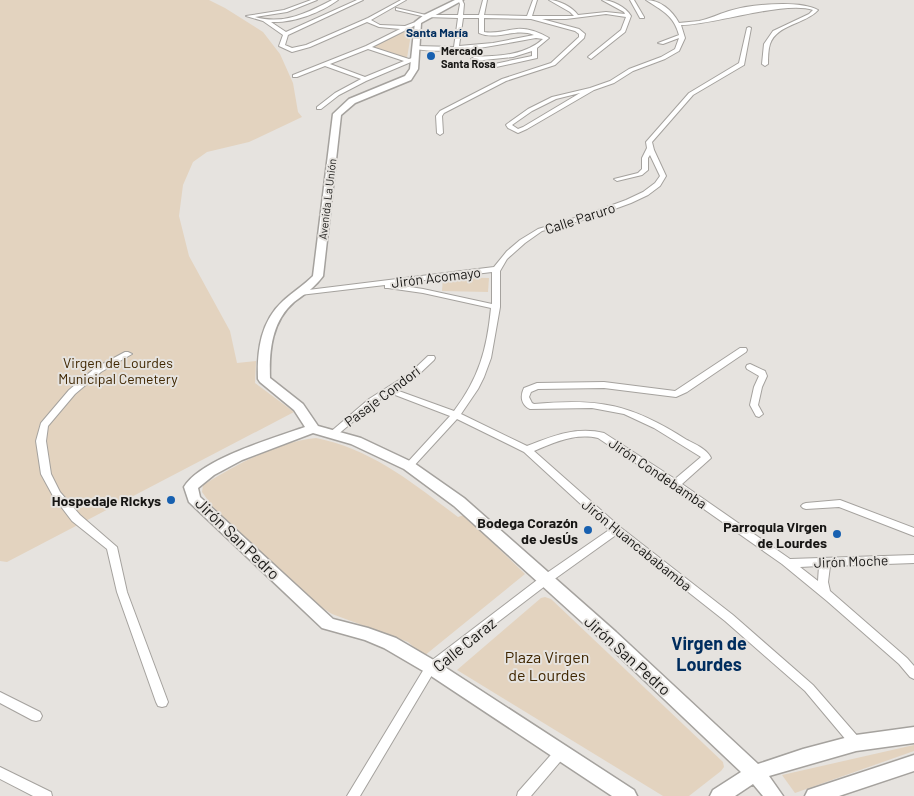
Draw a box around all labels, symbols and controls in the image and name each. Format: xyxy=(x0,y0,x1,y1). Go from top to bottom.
district label: Santa María xyxy=(406,25,468,39)
place label: Mercado Santa Rosa xyxy=(441,44,496,70)
marker: Mercado Santa Rosa xyxy=(425,50,437,62)
street label: Avenida La Unión xyxy=(316,158,338,240)
street label: Calle Paruro xyxy=(543,199,617,237)
street label: Jirón Acomayo xyxy=(390,263,482,291)
park label: Virgen de Lourdes Municipal Cemetery xyxy=(58,354,178,387)
street label: Pasaje Condori xyxy=(341,362,423,430)
street label: Jirón Condebamba xyxy=(606,434,710,512)
place label: Hospedaje Rickys xyxy=(52,492,161,509)
street label: Jirón San Pedro xyxy=(192,493,284,583)
marker: Hospedaje Rickys xyxy=(165,494,177,506)
street label: Jirón Huancababamba xyxy=(579,496,695,594)
place label: Bodega Corazón de JesÚs xyxy=(477,514,578,547)
place label: Parroquia Virgen de Lourdes xyxy=(723,518,827,551)
marker: Bodega Corazón de JesÚs xyxy=(582,524,594,536)
marker: Parroquia Virgen de Lourdes xyxy=(831,528,843,540)
street label: Jirón Moche xyxy=(814,551,888,571)
street label: Jirón San Pedro xyxy=(581,611,675,699)
street label: Calle Caraz xyxy=(429,613,499,675)
district label: Virgen de Lourdes xyxy=(671,632,747,675)
park label: Plaza Virgen de Lourdes xyxy=(505,647,589,684)

